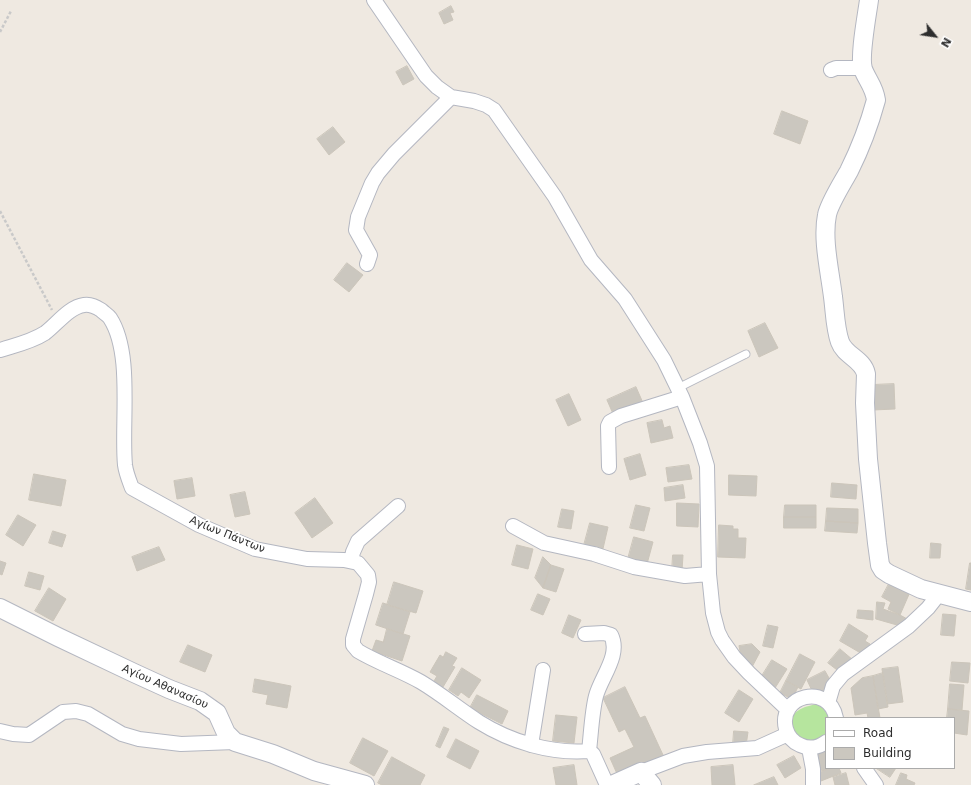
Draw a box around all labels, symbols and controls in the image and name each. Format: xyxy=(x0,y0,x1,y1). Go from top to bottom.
north arrow xyxy=(915,16,955,56)
text: N xyxy=(938,35,954,49)
street label: Αγίων Πάντων xyxy=(187,514,267,556)
street label: Αγίου Αθανασίου xyxy=(120,662,210,712)
legend xyxy=(825,717,955,769)
text: Road xyxy=(863,726,893,740)
text: Building xyxy=(863,746,912,760)

